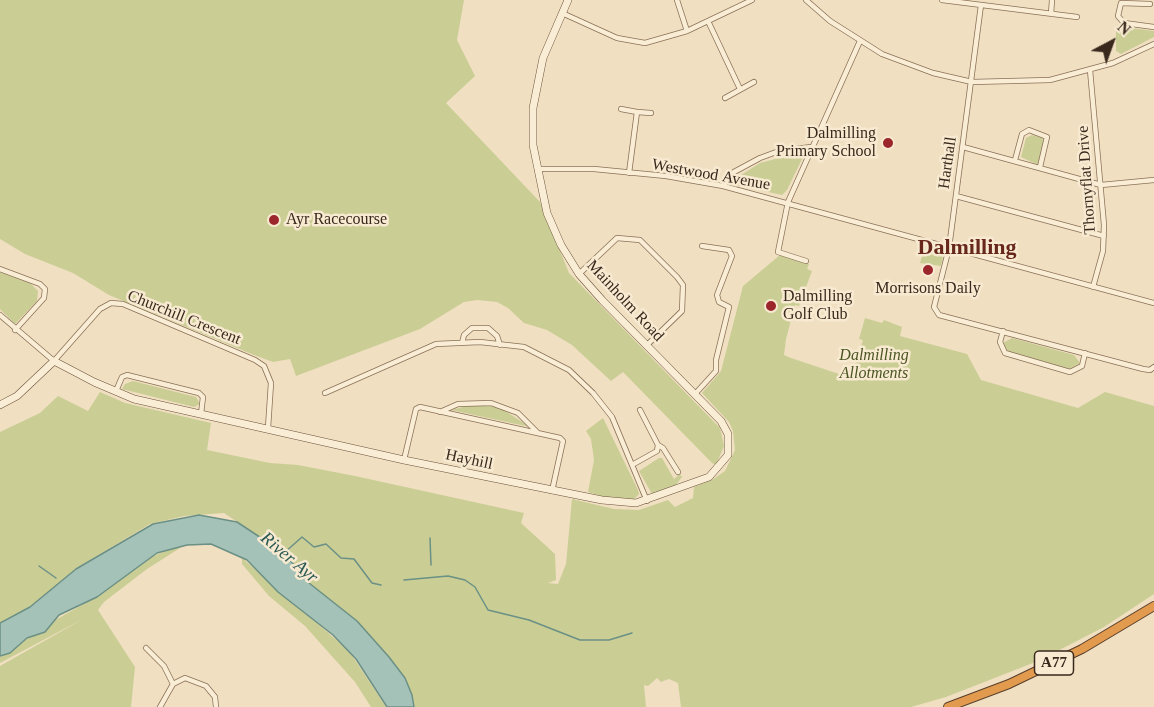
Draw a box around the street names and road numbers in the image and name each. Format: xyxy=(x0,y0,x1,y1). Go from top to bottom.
street label: Thornyflat Drive xyxy=(1074,125,1100,235)
street label: Harthall xyxy=(935,136,961,190)
street label: Westwood Avenue xyxy=(650,155,772,195)
street label: Mainholm Road xyxy=(582,256,668,346)
street label: Churchill Crescent xyxy=(125,287,243,349)
street label: Hayhill xyxy=(444,446,494,474)
road number: A77 xyxy=(1034,651,1074,675)

